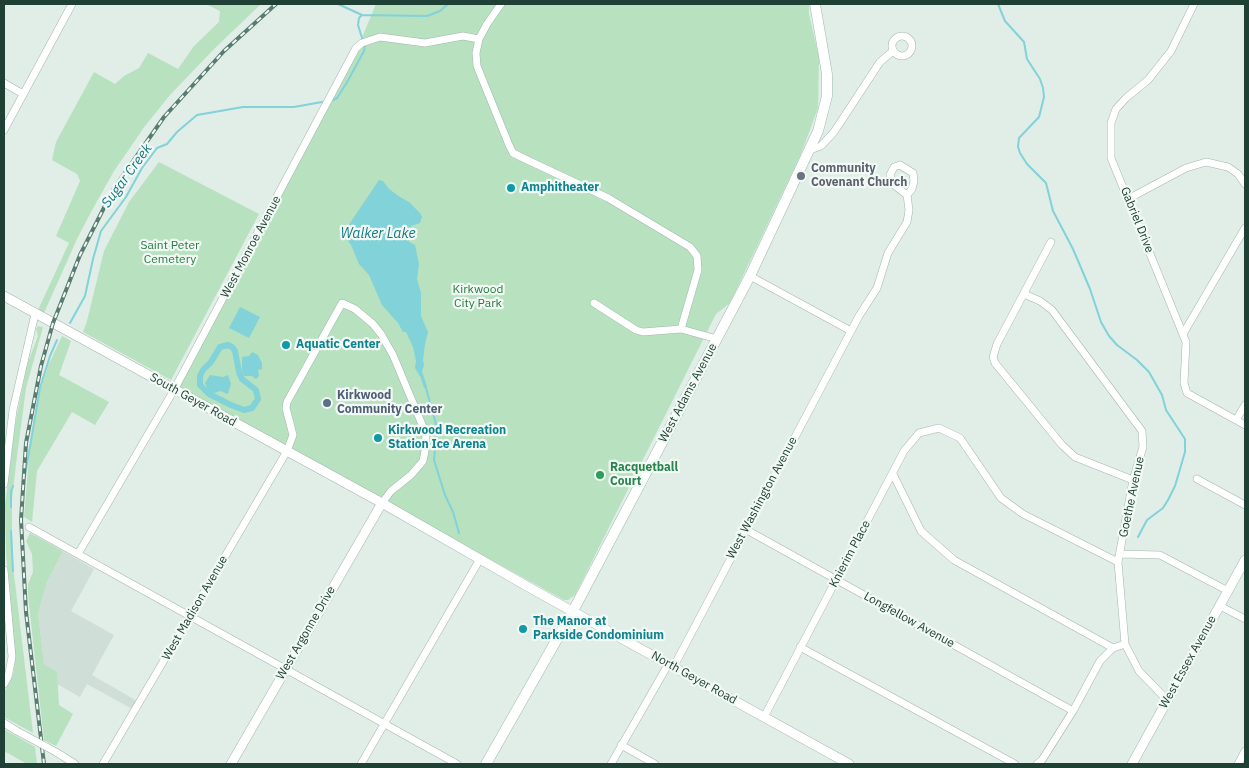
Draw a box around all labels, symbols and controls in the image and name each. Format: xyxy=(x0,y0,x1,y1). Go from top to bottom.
water label: Sugar Creek xyxy=(98,141,156,211)
place label: Community Covenant Church xyxy=(811,162,907,190)
marker: Community Covenant Church xyxy=(795,170,807,182)
place label: Amphitheater xyxy=(521,181,599,195)
marker: Amphitheater xyxy=(505,182,517,194)
street label: Gabriel Drive xyxy=(1117,185,1157,255)
street label: West Monroe Avenue xyxy=(218,193,284,301)
water label: Walker Lake xyxy=(340,226,416,242)
park label: Saint Peter Cemetery xyxy=(140,239,200,267)
park label: Kirkwood City Park xyxy=(453,283,503,311)
place label: Aquatic Center xyxy=(296,338,380,352)
marker: Aquatic Center xyxy=(280,339,292,351)
street label: West Adams Avenue xyxy=(656,341,720,445)
street label: South Geyer Road xyxy=(147,370,239,430)
place label: Kirkwood Community Center xyxy=(337,389,442,417)
marker: Kirkwood Community Center xyxy=(321,397,333,409)
place label: Kirkwood Recreation Station Ice Arena xyxy=(388,424,506,452)
marker: Kirkwood Recreation Station Ice Arena xyxy=(372,432,384,444)
street label: West Washington Avenue xyxy=(724,434,800,562)
street label: Goethe Avenue xyxy=(1116,455,1148,539)
place label: Racquetball Court xyxy=(610,461,678,489)
marker: Racquetball Court xyxy=(594,469,606,481)
street label: Knierim Place xyxy=(826,518,874,590)
street label: West Madison Avenue xyxy=(159,553,231,663)
street label: West Argonne Drive xyxy=(273,584,339,682)
street label: Longfellow Avenue xyxy=(861,589,957,651)
street label: West Essex Avenue xyxy=(1157,613,1219,711)
place label: The Manor at Parkside Condominium xyxy=(533,615,664,643)
marker: The Manor at Parkside Condominium xyxy=(517,623,529,635)
street label: North Geyer Road xyxy=(649,648,739,708)

